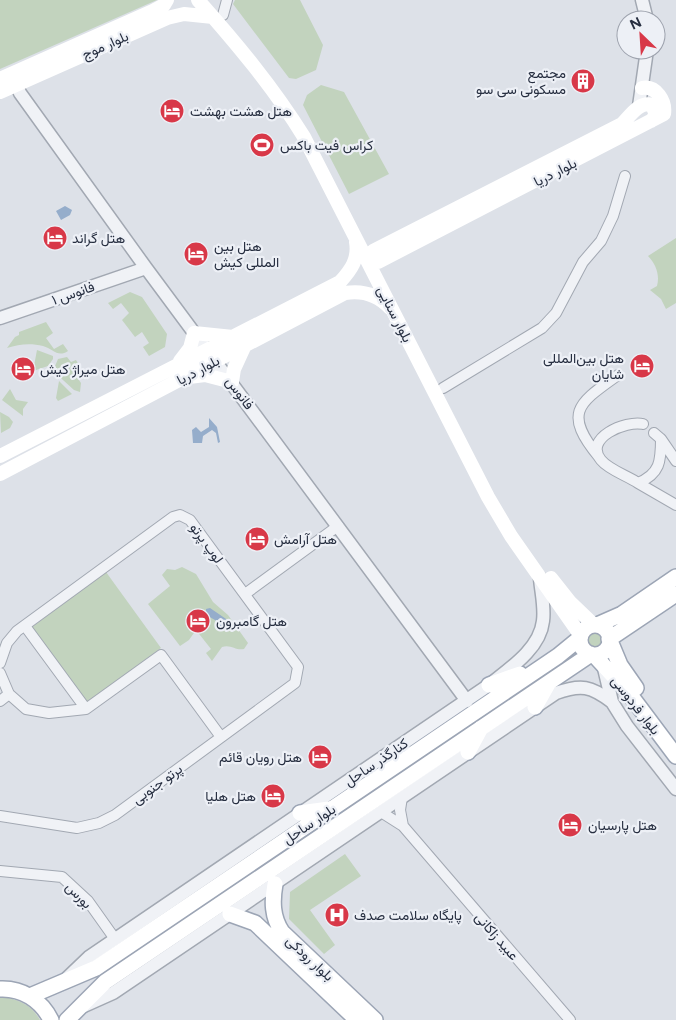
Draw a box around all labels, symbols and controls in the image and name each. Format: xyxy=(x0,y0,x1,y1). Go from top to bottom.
north arrow xyxy=(616,10,666,60)
text: N xyxy=(627,14,644,34)
street label: بلوار موج xyxy=(79,28,132,65)
place label: مجتمع مسکونی سی سو xyxy=(476,65,566,98)
building icon: مجتمع مسکونی سی سو xyxy=(570,68,596,94)
hotel icon: هتل هشت بهشت xyxy=(159,98,185,124)
place label: هتل هشت بهشت xyxy=(190,103,292,120)
sports icon: کراس فیت باکس xyxy=(249,132,275,158)
place label: کراس فیت باکس xyxy=(280,137,373,154)
street label: بلوار دریا xyxy=(531,154,580,190)
hotel icon: هتل گراند xyxy=(42,225,68,251)
place label: هتل گراند xyxy=(72,230,126,247)
place label: هتل بین المللی کیش xyxy=(214,238,279,271)
hotel icon: هتل بین المللی کیش xyxy=(183,241,209,267)
street label: فانوس ۱ xyxy=(49,278,97,309)
street label: بلوار سنایی xyxy=(373,283,416,345)
place label: هتل بین‌المللی شایان xyxy=(543,350,624,383)
street label: بلوار دریا xyxy=(174,352,222,389)
hotel icon: هتل بین‌المللی شایان xyxy=(629,353,655,379)
hotel icon: هتل میراژ کیش xyxy=(10,356,36,382)
place label: هتل میراژ کیش xyxy=(40,361,126,378)
street label: فانوس xyxy=(222,373,257,413)
street label: لوپ پرتو xyxy=(185,520,227,567)
hotel icon: هتل آرامش xyxy=(244,526,270,552)
place label: هتل آرامش xyxy=(274,531,337,548)
hotel icon: هتل گامبرون xyxy=(185,608,211,634)
place label: هتل گامبرون xyxy=(216,613,287,630)
street label: بلوار فردوسی xyxy=(607,672,664,738)
street label: کنارگذر ساحل xyxy=(341,735,411,790)
hotel icon: هتل رویان قائم xyxy=(307,744,333,770)
place label: هتل رویان قائم xyxy=(219,749,302,766)
street label: پرتو جنوبی xyxy=(129,760,187,809)
hotel icon: هتل هلیا xyxy=(260,783,286,809)
place label: هتل هلیا xyxy=(205,788,256,805)
street label: بلوار ساحل xyxy=(280,801,339,848)
hotel icon: هتل پارسیان xyxy=(557,812,583,838)
place label: هتل پارسیان xyxy=(588,817,657,835)
street label: بورس xyxy=(62,878,95,912)
hospital icon: پایگاه سلامت صدف xyxy=(324,902,350,928)
place label: پایگاه سلامت صدف xyxy=(354,907,462,925)
street label: عبید زاکانی xyxy=(471,909,522,964)
street label: بلوار رودکی xyxy=(282,932,337,985)

